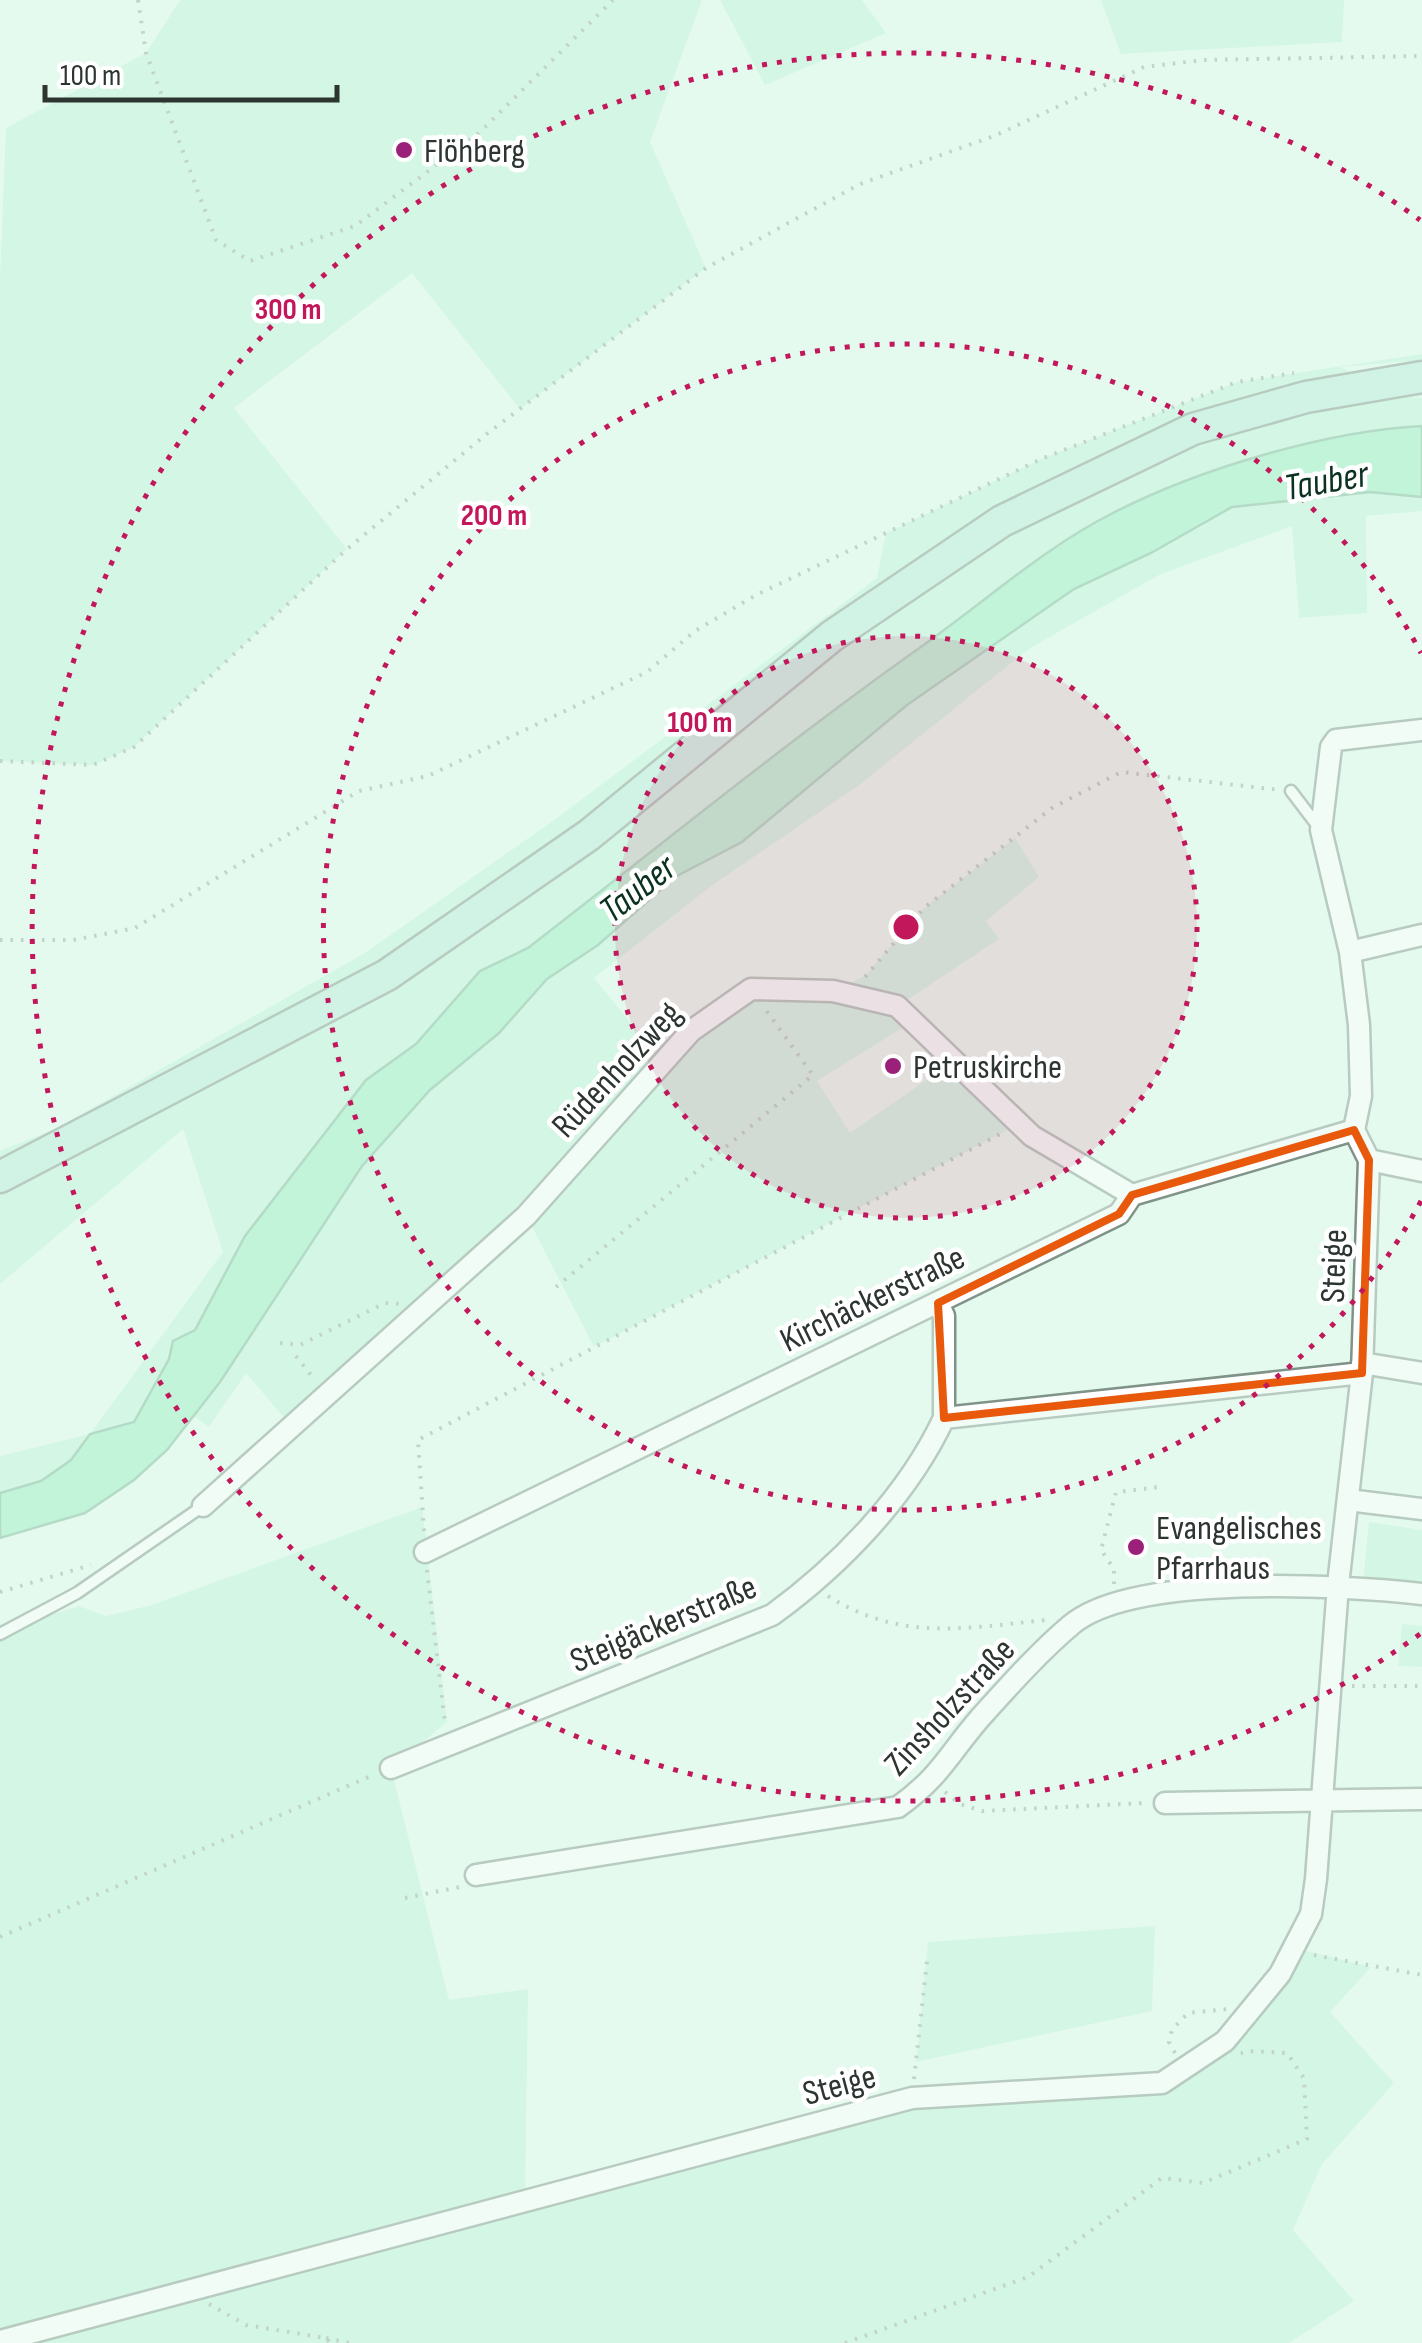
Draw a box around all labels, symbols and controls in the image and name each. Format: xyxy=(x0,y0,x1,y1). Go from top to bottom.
scale bar xyxy=(45,40,338,102)
text: 100 m xyxy=(60,58,121,94)
place label: Flöhberg xyxy=(424,130,525,173)
marker: Flöhberg xyxy=(393,139,415,161)
text: 300 m xyxy=(255,292,321,328)
water label: Tauber xyxy=(1281,452,1373,511)
text: 200 m xyxy=(461,498,527,534)
text: 100 m xyxy=(668,705,732,741)
water label: Tauber xyxy=(591,845,686,933)
centre of rings xyxy=(888,909,924,945)
street label: Rüdenholzweg xyxy=(543,993,691,1147)
place label: Petruskirche xyxy=(913,1046,1062,1089)
marker: Petruskirche xyxy=(882,1055,904,1077)
street label: Steige xyxy=(1312,1228,1357,1304)
street label: Kirchäckerstraße xyxy=(773,1236,972,1362)
place label: Evangelisches Pfarrhaus xyxy=(1156,1507,1322,1590)
marker: Evangelisches Pfarrhaus xyxy=(1125,1536,1147,1558)
street label: Steigäckerstraße xyxy=(564,1566,763,1683)
street label: Zinsholzstraße xyxy=(876,1629,1025,1785)
street label: Steige xyxy=(798,2055,881,2116)

